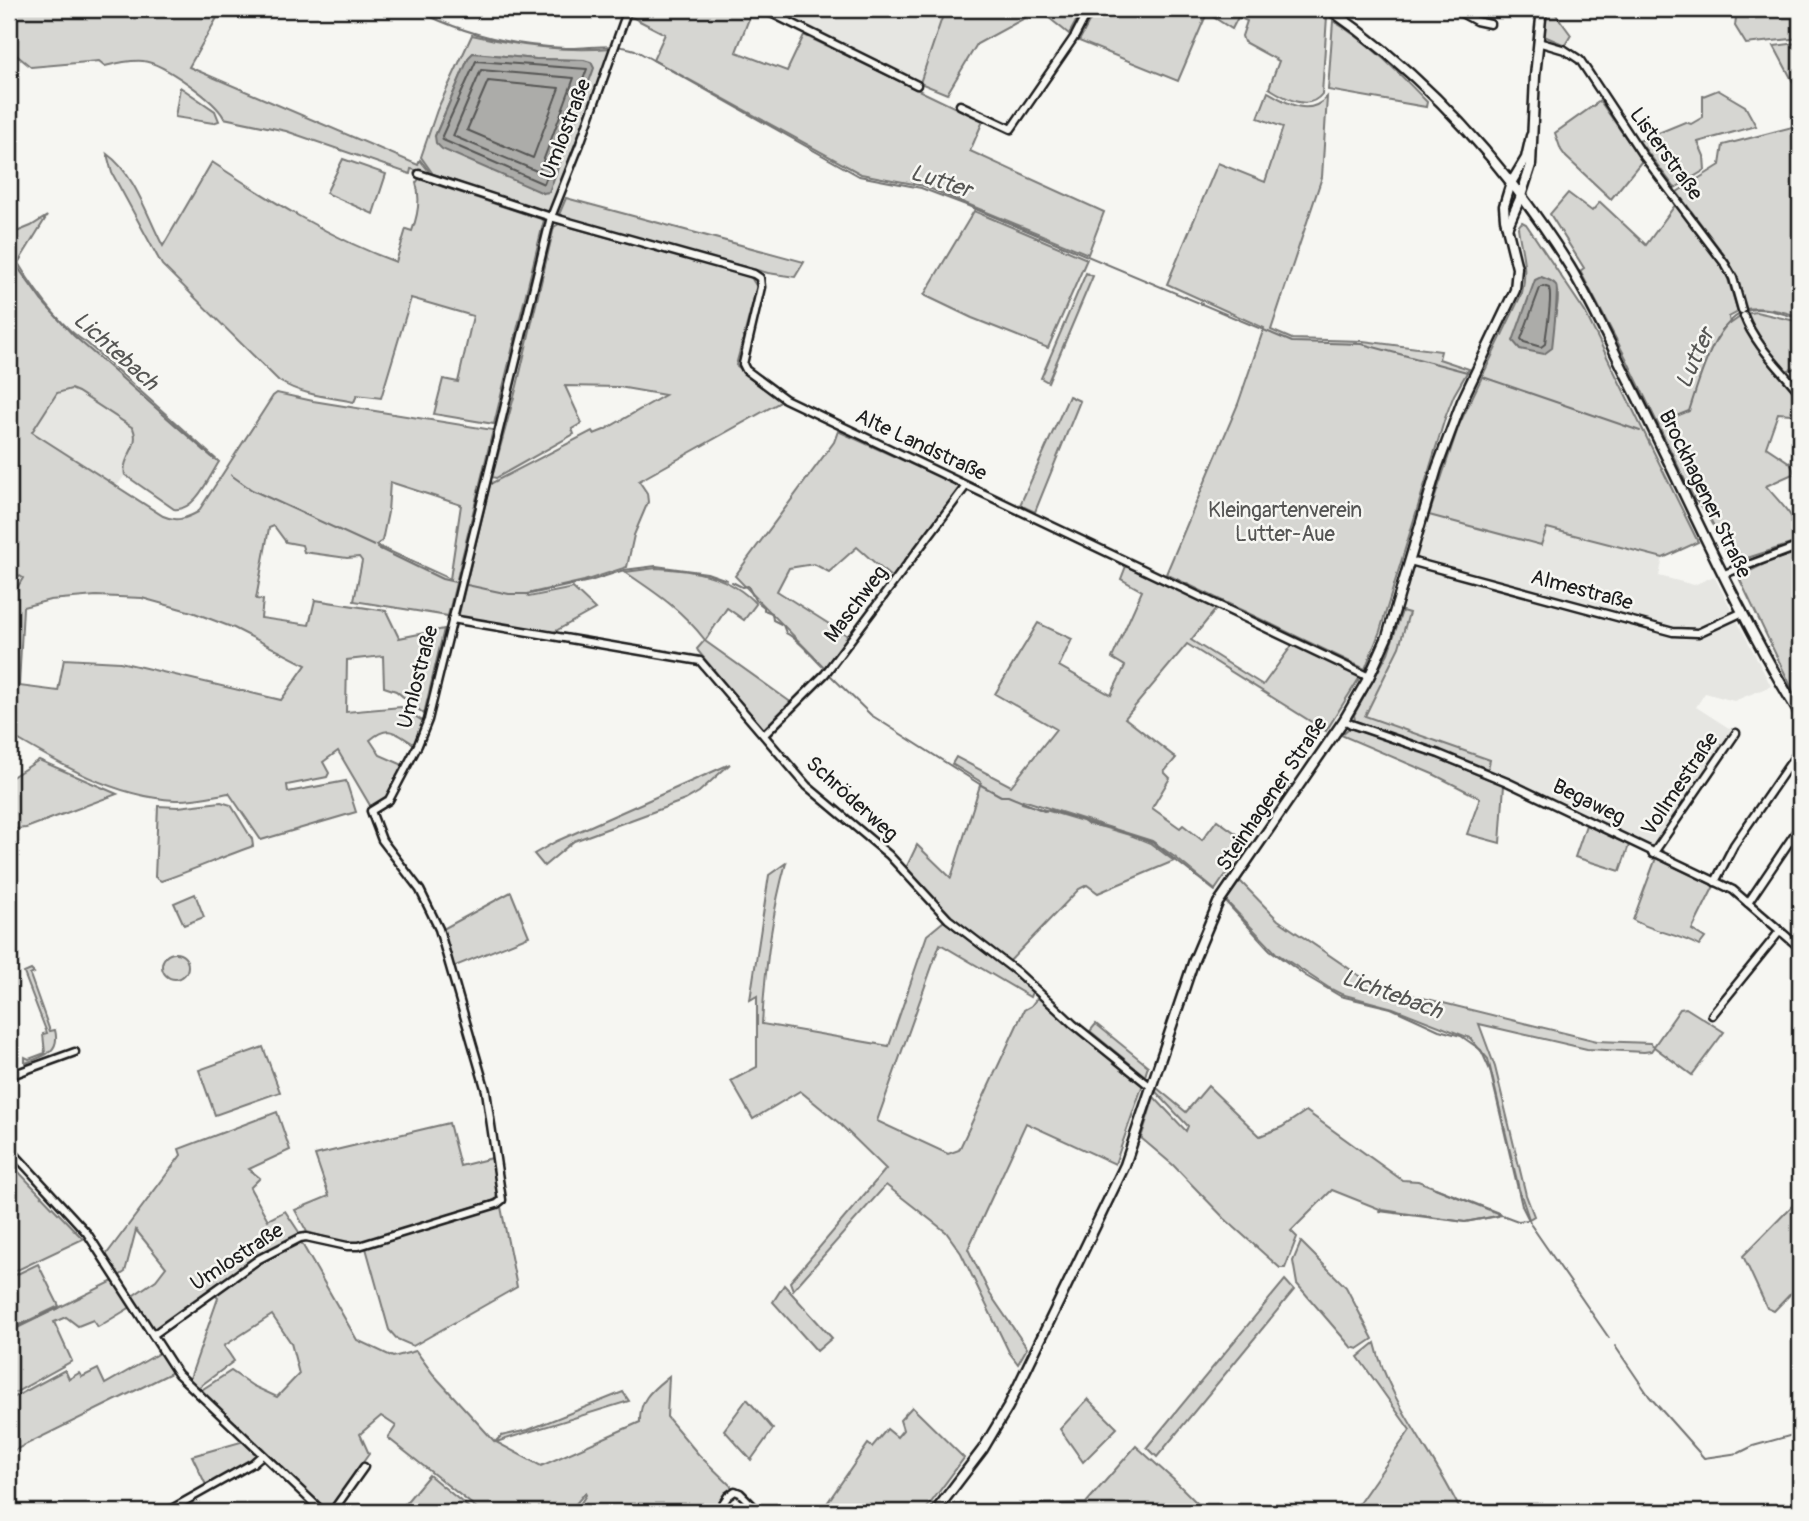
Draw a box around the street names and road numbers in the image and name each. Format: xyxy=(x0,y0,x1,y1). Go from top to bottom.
street label: Umlostraße xyxy=(534,74,598,183)
street label: Listerstraße xyxy=(1623,102,1709,206)
street label: Alte Landstraße xyxy=(851,403,992,488)
street label: Brockhagener Straße xyxy=(1653,405,1758,583)
street label: Maschweg xyxy=(818,560,894,648)
street label: Almestraße xyxy=(1528,563,1637,617)
street label: Umlostraße xyxy=(391,622,445,732)
street label: Steinhagener Straße xyxy=(1210,711,1334,876)
street label: Vollmestraße xyxy=(1635,726,1725,841)
street label: Schröderweg xyxy=(800,750,904,848)
street label: Begaweg xyxy=(1548,773,1630,831)
street label: Umlostraße xyxy=(185,1217,289,1297)

